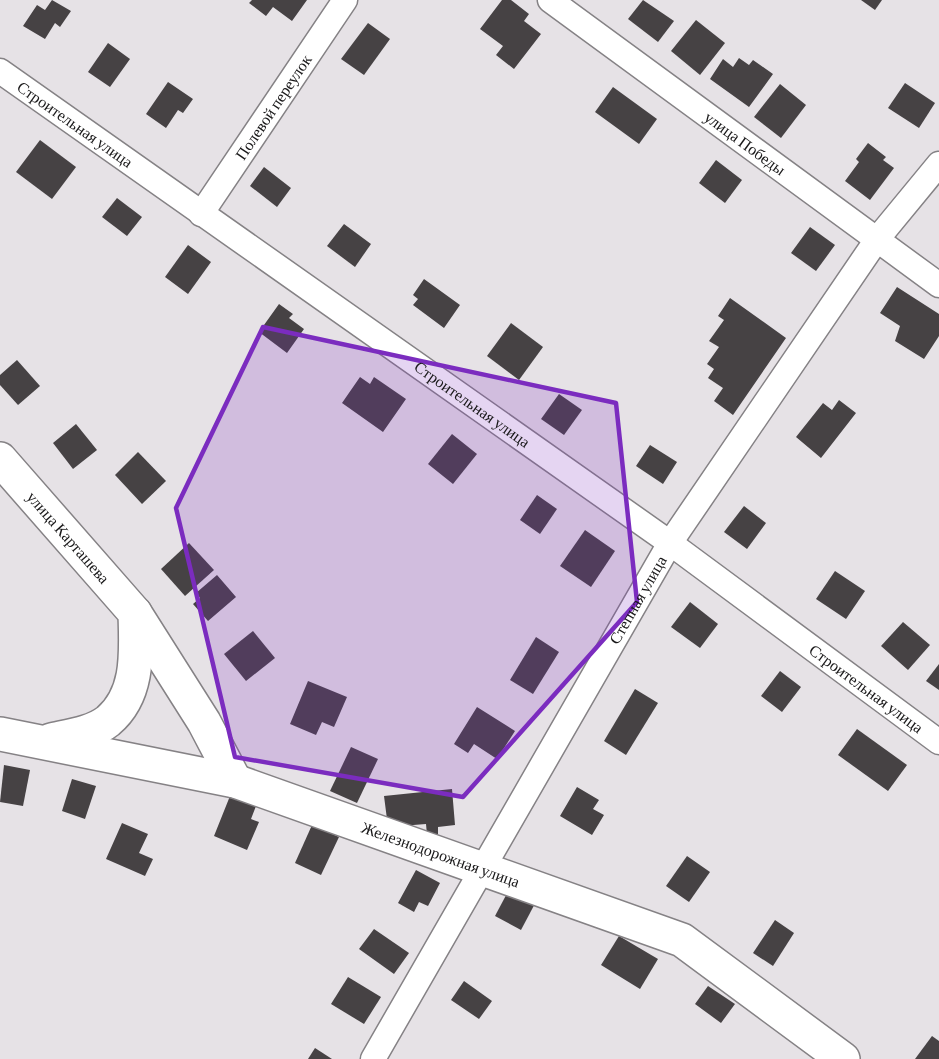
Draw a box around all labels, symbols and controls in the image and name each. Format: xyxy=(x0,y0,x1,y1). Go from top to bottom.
street label: Полевой переулок xyxy=(232,51,314,163)
street label: Строительная улица xyxy=(14,78,136,170)
street label: улица Победы xyxy=(701,108,789,178)
street label: Строительная улица xyxy=(412,357,533,450)
street label: улица Карташева xyxy=(23,488,113,586)
street label: Степная улица xyxy=(605,553,669,647)
street label: Строительная улица xyxy=(806,641,927,736)
street label: Железнодорожная улица xyxy=(359,818,522,890)

